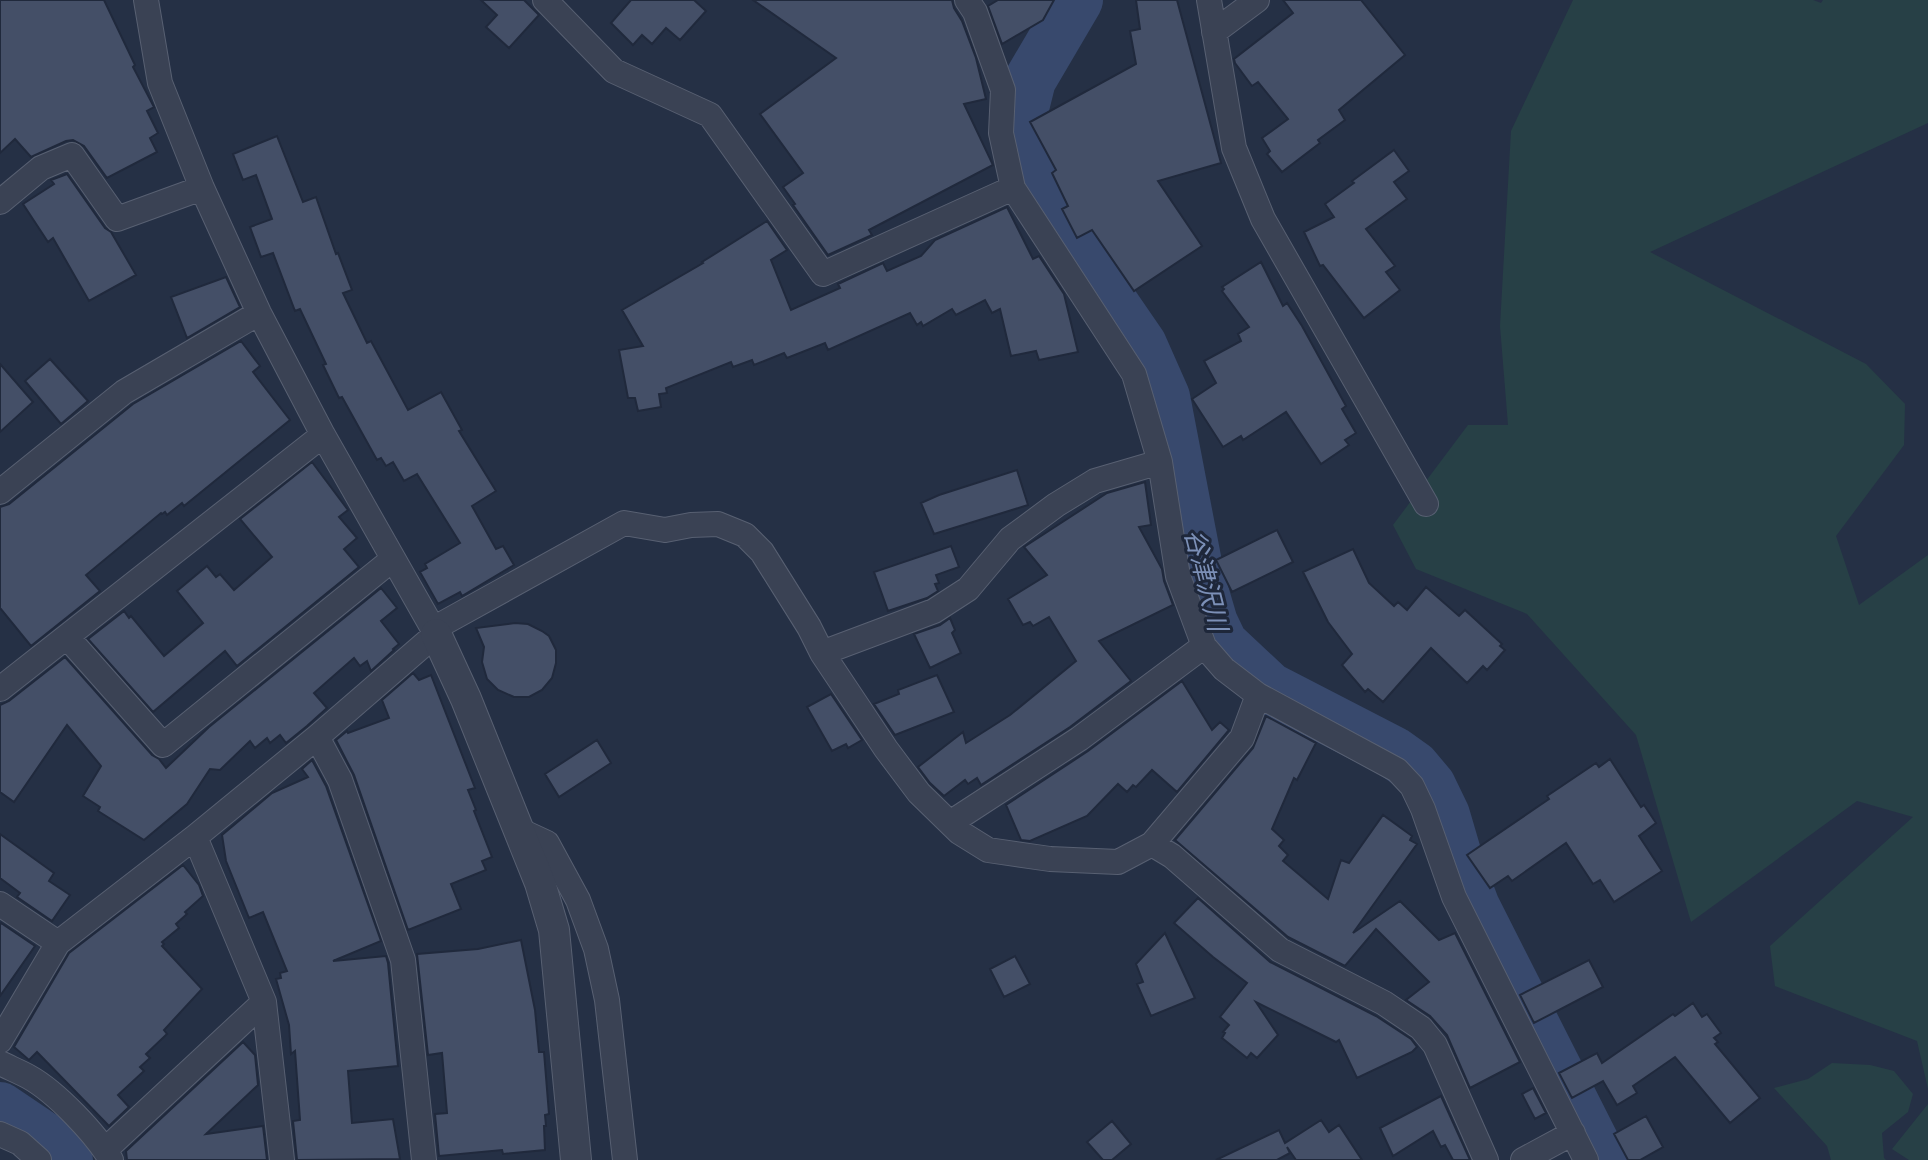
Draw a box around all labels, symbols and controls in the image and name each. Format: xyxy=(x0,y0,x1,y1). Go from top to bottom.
water label: 谷津沢川 xyxy=(1179,526,1234,637)

